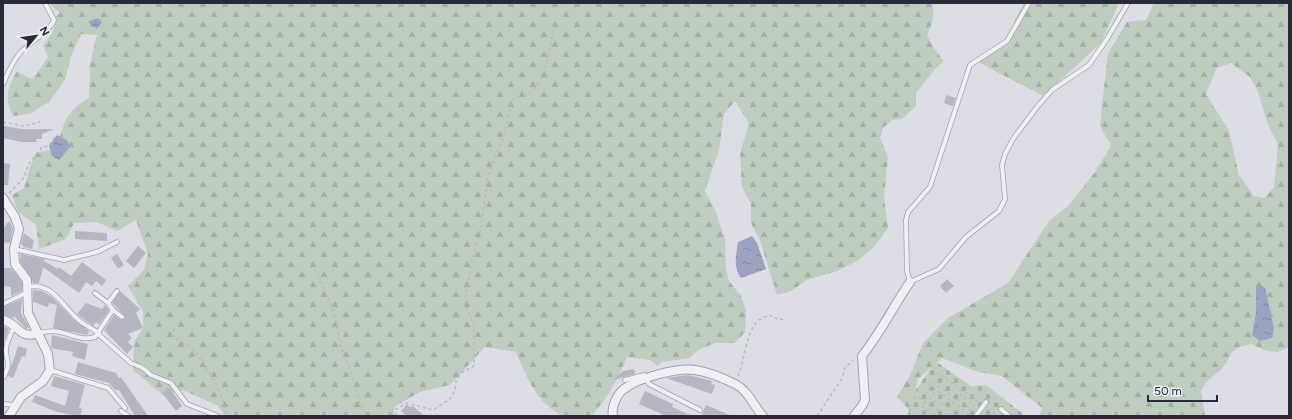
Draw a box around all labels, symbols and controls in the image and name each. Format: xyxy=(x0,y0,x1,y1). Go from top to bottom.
north arrow xyxy=(16,16,56,56)
text: N xyxy=(37,25,52,38)
scale bar xyxy=(1148,377,1217,403)
text: 50 m xyxy=(1154,384,1182,398)

